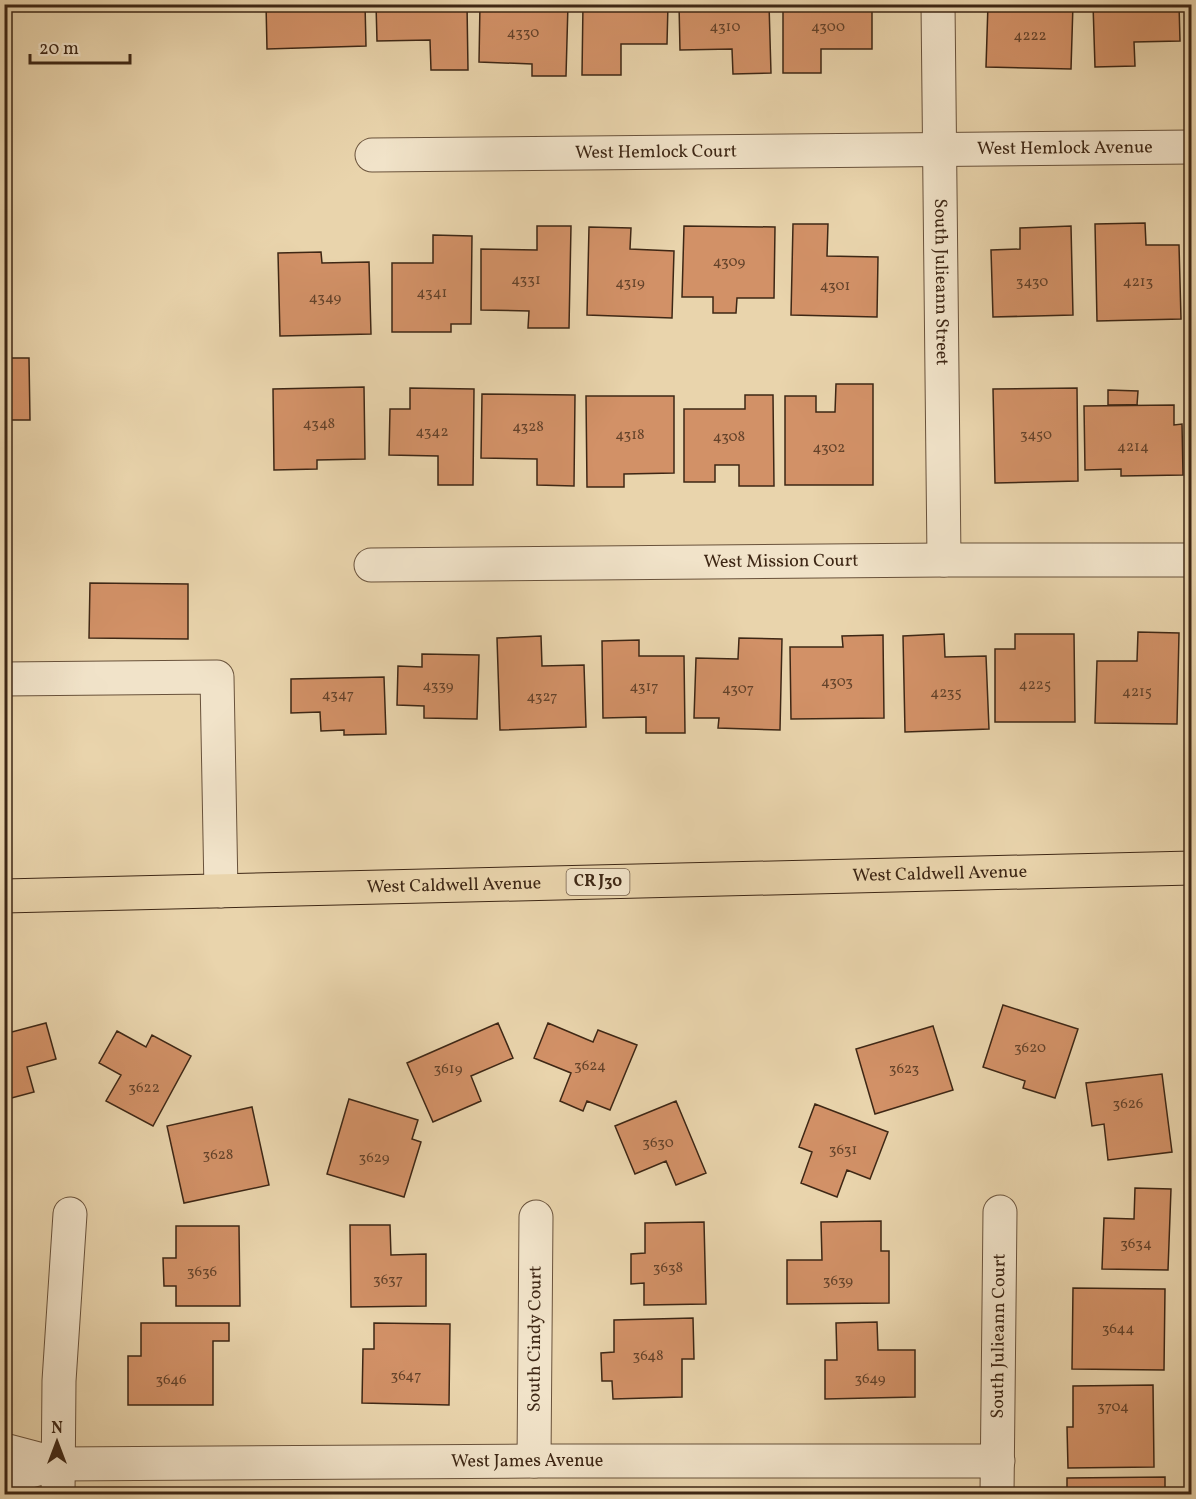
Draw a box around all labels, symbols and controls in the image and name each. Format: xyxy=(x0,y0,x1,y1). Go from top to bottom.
house number: 4310 xyxy=(710,17,740,38)
house number: 4300 xyxy=(811,17,845,38)
house number: 4330 xyxy=(507,23,539,44)
house number: 4222 xyxy=(1013,26,1047,47)
scale bar xyxy=(30,27,130,65)
text: 20 m xyxy=(39,37,79,62)
street label: West Hemlock Avenue xyxy=(977,135,1153,162)
street label: West Hemlock Court xyxy=(575,139,737,166)
street label: South Julieann Street xyxy=(928,198,954,366)
house number: 4309 xyxy=(713,252,746,273)
house number: 4331 xyxy=(511,270,541,291)
house number: 3430 xyxy=(1016,272,1048,293)
house number: 4213 xyxy=(1123,272,1153,293)
house number: 4319 xyxy=(615,273,645,294)
house number: 4301 xyxy=(820,276,850,297)
house number: 4341 xyxy=(417,283,447,304)
house number: 4349 xyxy=(309,288,341,309)
house number: 4348 xyxy=(303,414,335,435)
house number: 4328 xyxy=(512,417,544,438)
house number: 4342 xyxy=(415,422,449,443)
house number: 4318 xyxy=(615,425,645,446)
house number: 3450 xyxy=(1020,425,1052,446)
house number: 4308 xyxy=(713,427,745,448)
house number: 4214 xyxy=(1117,437,1149,458)
house number: 4302 xyxy=(813,438,845,459)
street label: West Mission Court xyxy=(703,548,859,575)
house number: 4303 xyxy=(821,672,853,693)
house number: 4225 xyxy=(1019,675,1051,696)
house number: 4339 xyxy=(422,676,454,697)
house number: 4317 xyxy=(629,677,659,698)
house number: 4307 xyxy=(722,679,754,700)
house number: 4215 xyxy=(1122,682,1152,703)
house number: 4235 xyxy=(930,683,962,704)
house number: 4347 xyxy=(322,685,354,706)
house number: 4327 xyxy=(526,687,558,708)
street label: West Caldwell Avenue xyxy=(852,859,1027,889)
road number: CR J30 xyxy=(566,869,630,895)
street label: West Caldwell Avenue xyxy=(366,871,542,900)
house number: 3620 xyxy=(1014,1038,1046,1059)
house number: 3624 xyxy=(574,1056,606,1077)
house number: 3619 xyxy=(434,1059,463,1080)
house number: 3623 xyxy=(889,1059,919,1080)
house number: 3622 xyxy=(128,1078,160,1099)
house number: 3626 xyxy=(1113,1094,1143,1115)
house number: 3630 xyxy=(642,1133,674,1154)
house number: 3631 xyxy=(829,1140,857,1161)
house number: 3628 xyxy=(203,1145,233,1166)
house number: 3629 xyxy=(359,1148,390,1169)
house number: 3634 xyxy=(1120,1234,1152,1255)
street label: South Julieann Court xyxy=(985,1253,1012,1419)
house number: 3638 xyxy=(653,1258,683,1279)
house number: 3636 xyxy=(187,1262,217,1283)
street label: South Cindy Court xyxy=(522,1266,548,1412)
house number: 3637 xyxy=(373,1270,403,1291)
house number: 3639 xyxy=(823,1271,853,1292)
house number: 3644 xyxy=(1102,1319,1134,1340)
house number: 3648 xyxy=(632,1346,664,1367)
house number: 3647 xyxy=(390,1366,422,1387)
house number: 3649 xyxy=(854,1369,886,1390)
house number: 3646 xyxy=(155,1370,187,1391)
house number: 3704 xyxy=(1097,1397,1129,1418)
north arrow xyxy=(27,1412,87,1472)
text: N xyxy=(51,1418,63,1440)
street label: West James Avenue xyxy=(451,1449,603,1474)

